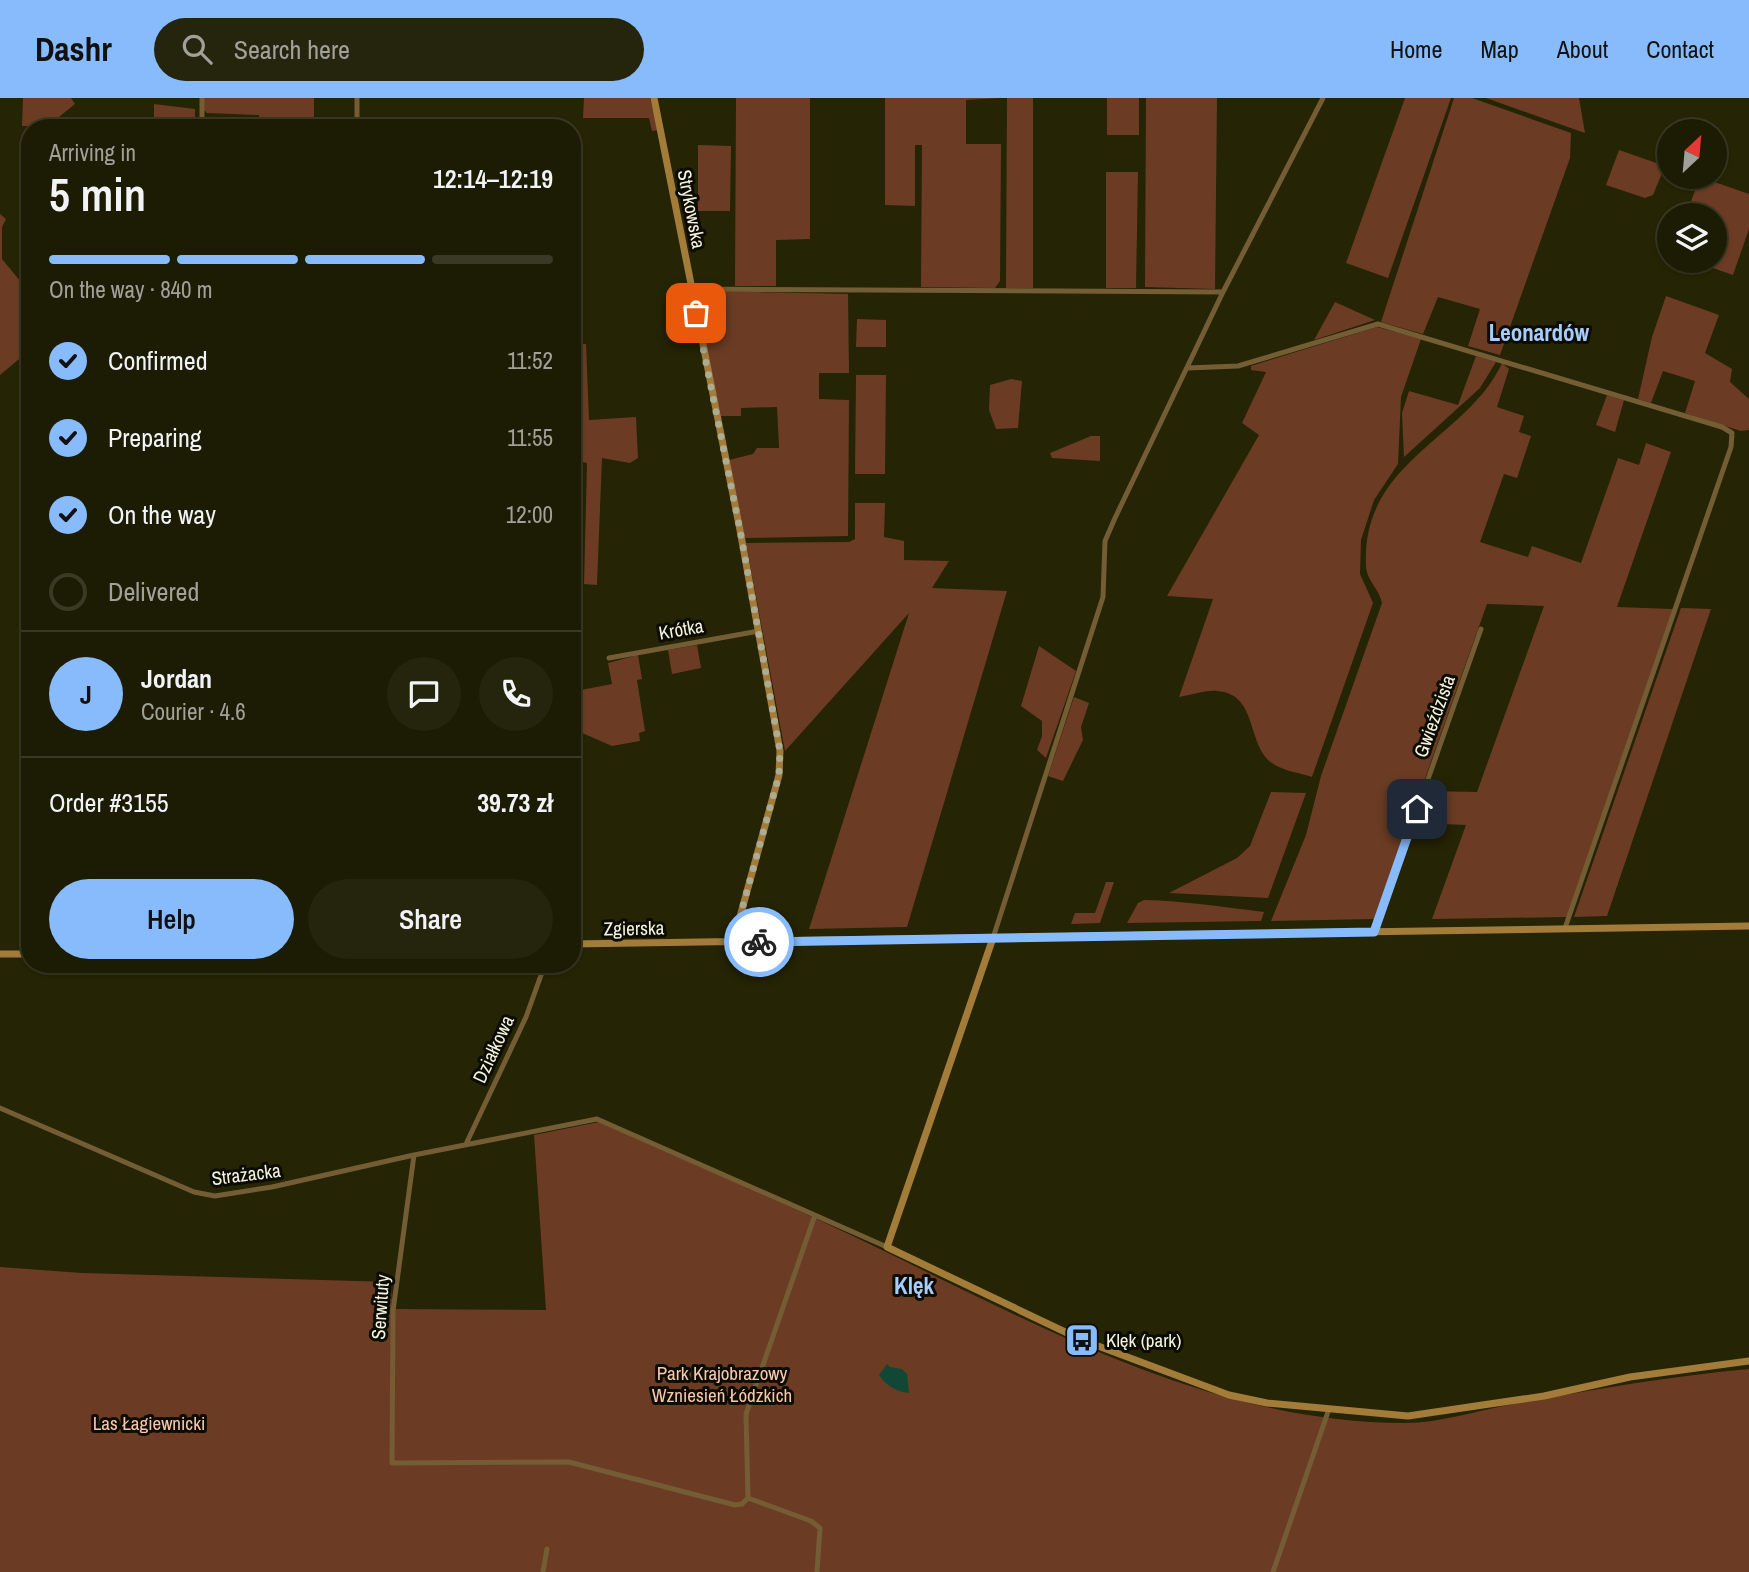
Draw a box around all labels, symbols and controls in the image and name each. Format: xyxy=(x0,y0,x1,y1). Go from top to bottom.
search box xyxy=(154,18,644,81)
text: Dashr xyxy=(35,27,112,71)
icon: search xyxy=(178,30,216,68)
text: Search here xyxy=(234,32,350,67)
text: Home xyxy=(1390,33,1442,65)
text: Map xyxy=(1480,33,1519,65)
text: About xyxy=(1557,33,1608,65)
text: Contact xyxy=(1646,33,1714,65)
north arrow xyxy=(1657,119,1727,189)
map controls xyxy=(1657,119,1727,273)
text: Arriving in xyxy=(49,137,136,168)
text: 12:14–12:19 xyxy=(433,161,553,196)
text: 5 min xyxy=(49,163,146,225)
street label: Strykowska xyxy=(672,167,712,251)
button: layers xyxy=(1657,203,1727,273)
text: On the way · 840 m xyxy=(49,274,213,305)
pin xyxy=(666,283,726,343)
icon: bag xyxy=(677,294,715,332)
district label: Leonardów xyxy=(1489,317,1590,348)
icon: check xyxy=(49,342,87,380)
text: Confirmed xyxy=(108,343,208,378)
text: 11:52 xyxy=(507,345,553,376)
icon: check xyxy=(49,419,87,457)
text: Preparing xyxy=(108,420,202,455)
text: 11:55 xyxy=(507,422,553,453)
icon: check xyxy=(49,496,87,534)
text: On the way xyxy=(108,497,216,532)
text: 12:00 xyxy=(506,499,553,530)
text: Delivered xyxy=(108,574,199,609)
street label: Krótka xyxy=(657,612,706,646)
button: chat xyxy=(387,657,461,731)
button: phone xyxy=(479,657,553,731)
text: Jordan xyxy=(141,661,212,696)
street label: Gwieździsta xyxy=(1407,671,1461,761)
text: J xyxy=(80,677,92,712)
text: Courier · 4.6 xyxy=(141,696,246,727)
pin xyxy=(1387,779,1447,839)
text: Order #3155 xyxy=(49,785,169,820)
text: 39.73 zł xyxy=(477,785,553,820)
icon: home xyxy=(1398,790,1436,828)
button: Help xyxy=(49,879,294,959)
button: Share xyxy=(308,879,553,959)
courier xyxy=(724,907,794,977)
street label: Zgierska xyxy=(603,914,665,942)
icon: bike xyxy=(740,923,778,961)
street label: Działkowa xyxy=(466,1011,520,1087)
street label: Strażacka xyxy=(210,1157,282,1191)
district label: Klęk xyxy=(894,1270,934,1301)
street label: Serwituty xyxy=(365,1273,395,1340)
bus stop icon: Klęk (park) xyxy=(1063,1321,1101,1359)
place label: Klęk (park) xyxy=(1106,1327,1181,1353)
park label: Park Krajobrazowy Wzniesień Łódzkich xyxy=(652,1360,792,1408)
park label: Las Łagiewnicki xyxy=(93,1410,205,1436)

